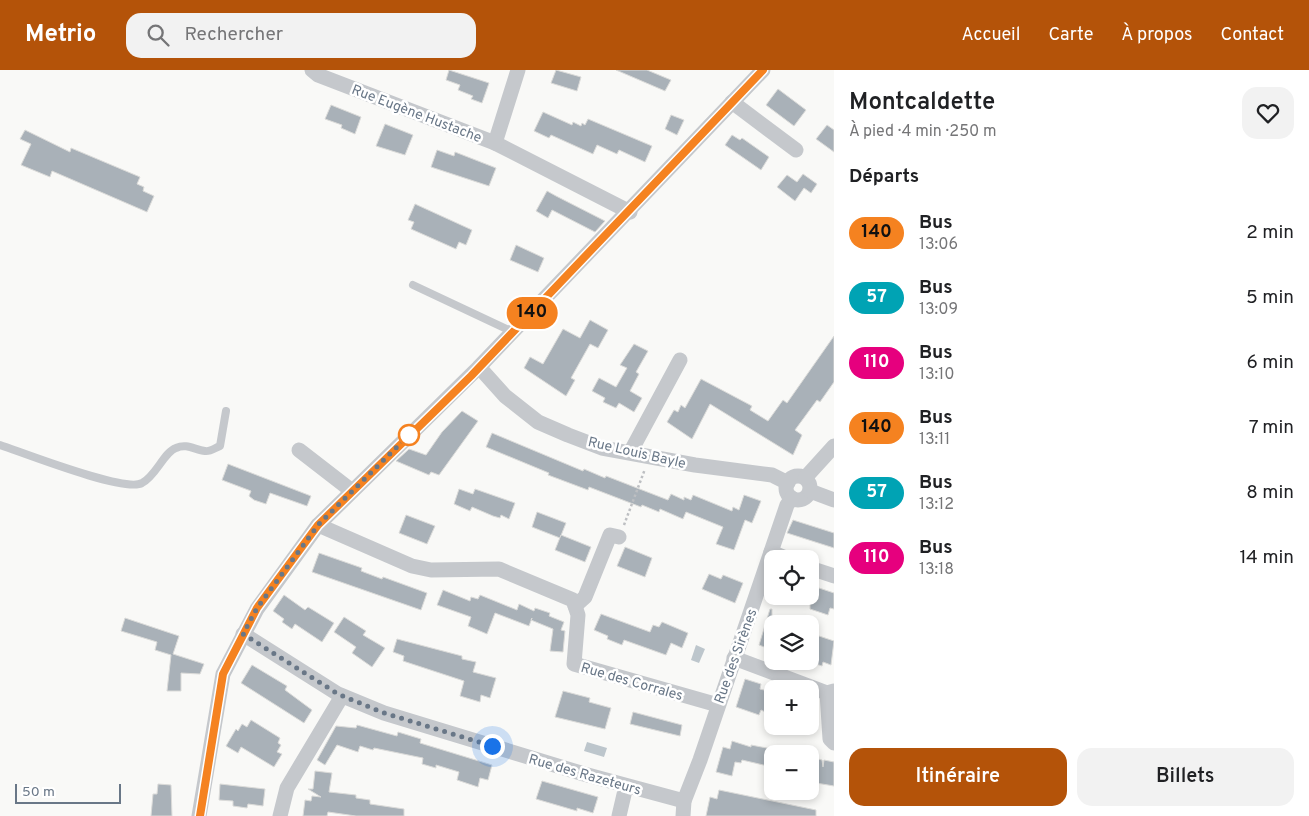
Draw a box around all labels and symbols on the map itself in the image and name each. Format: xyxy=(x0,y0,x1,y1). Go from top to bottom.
street label: Rue Eugène Hustache xyxy=(349,82,484,147)
line badge: 140 xyxy=(503,297,561,329)
unlabelled marker xyxy=(398,424,420,446)
street label: Rue Louis Bayle xyxy=(586,434,687,473)
street label: Rue des Sirènes xyxy=(711,607,761,706)
street label: Rue des Corrales xyxy=(579,660,685,705)
your location xyxy=(480,734,505,759)
street label: Rue des Razeteurs xyxy=(526,751,643,800)
scale bar xyxy=(15,781,121,804)

